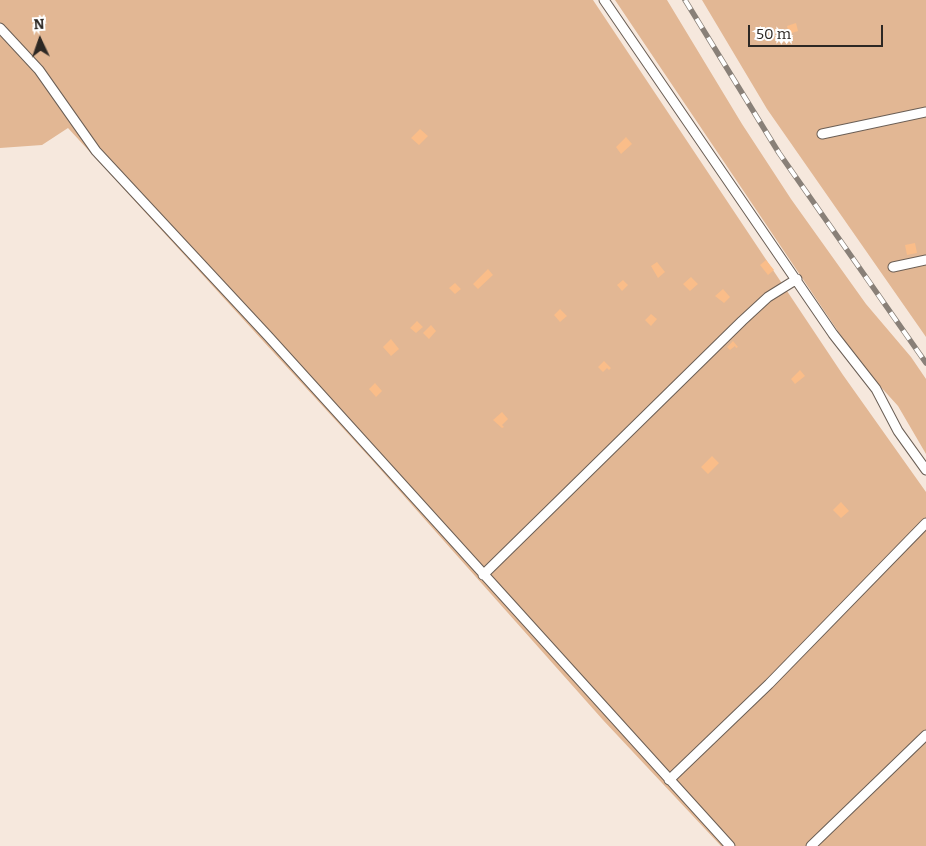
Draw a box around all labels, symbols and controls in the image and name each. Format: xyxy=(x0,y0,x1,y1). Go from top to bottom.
north arrow xyxy=(15,15,65,65)
scale bar xyxy=(751,15,886,47)
text: N xyxy=(33,16,45,33)
text: 50 m xyxy=(756,25,791,43)

